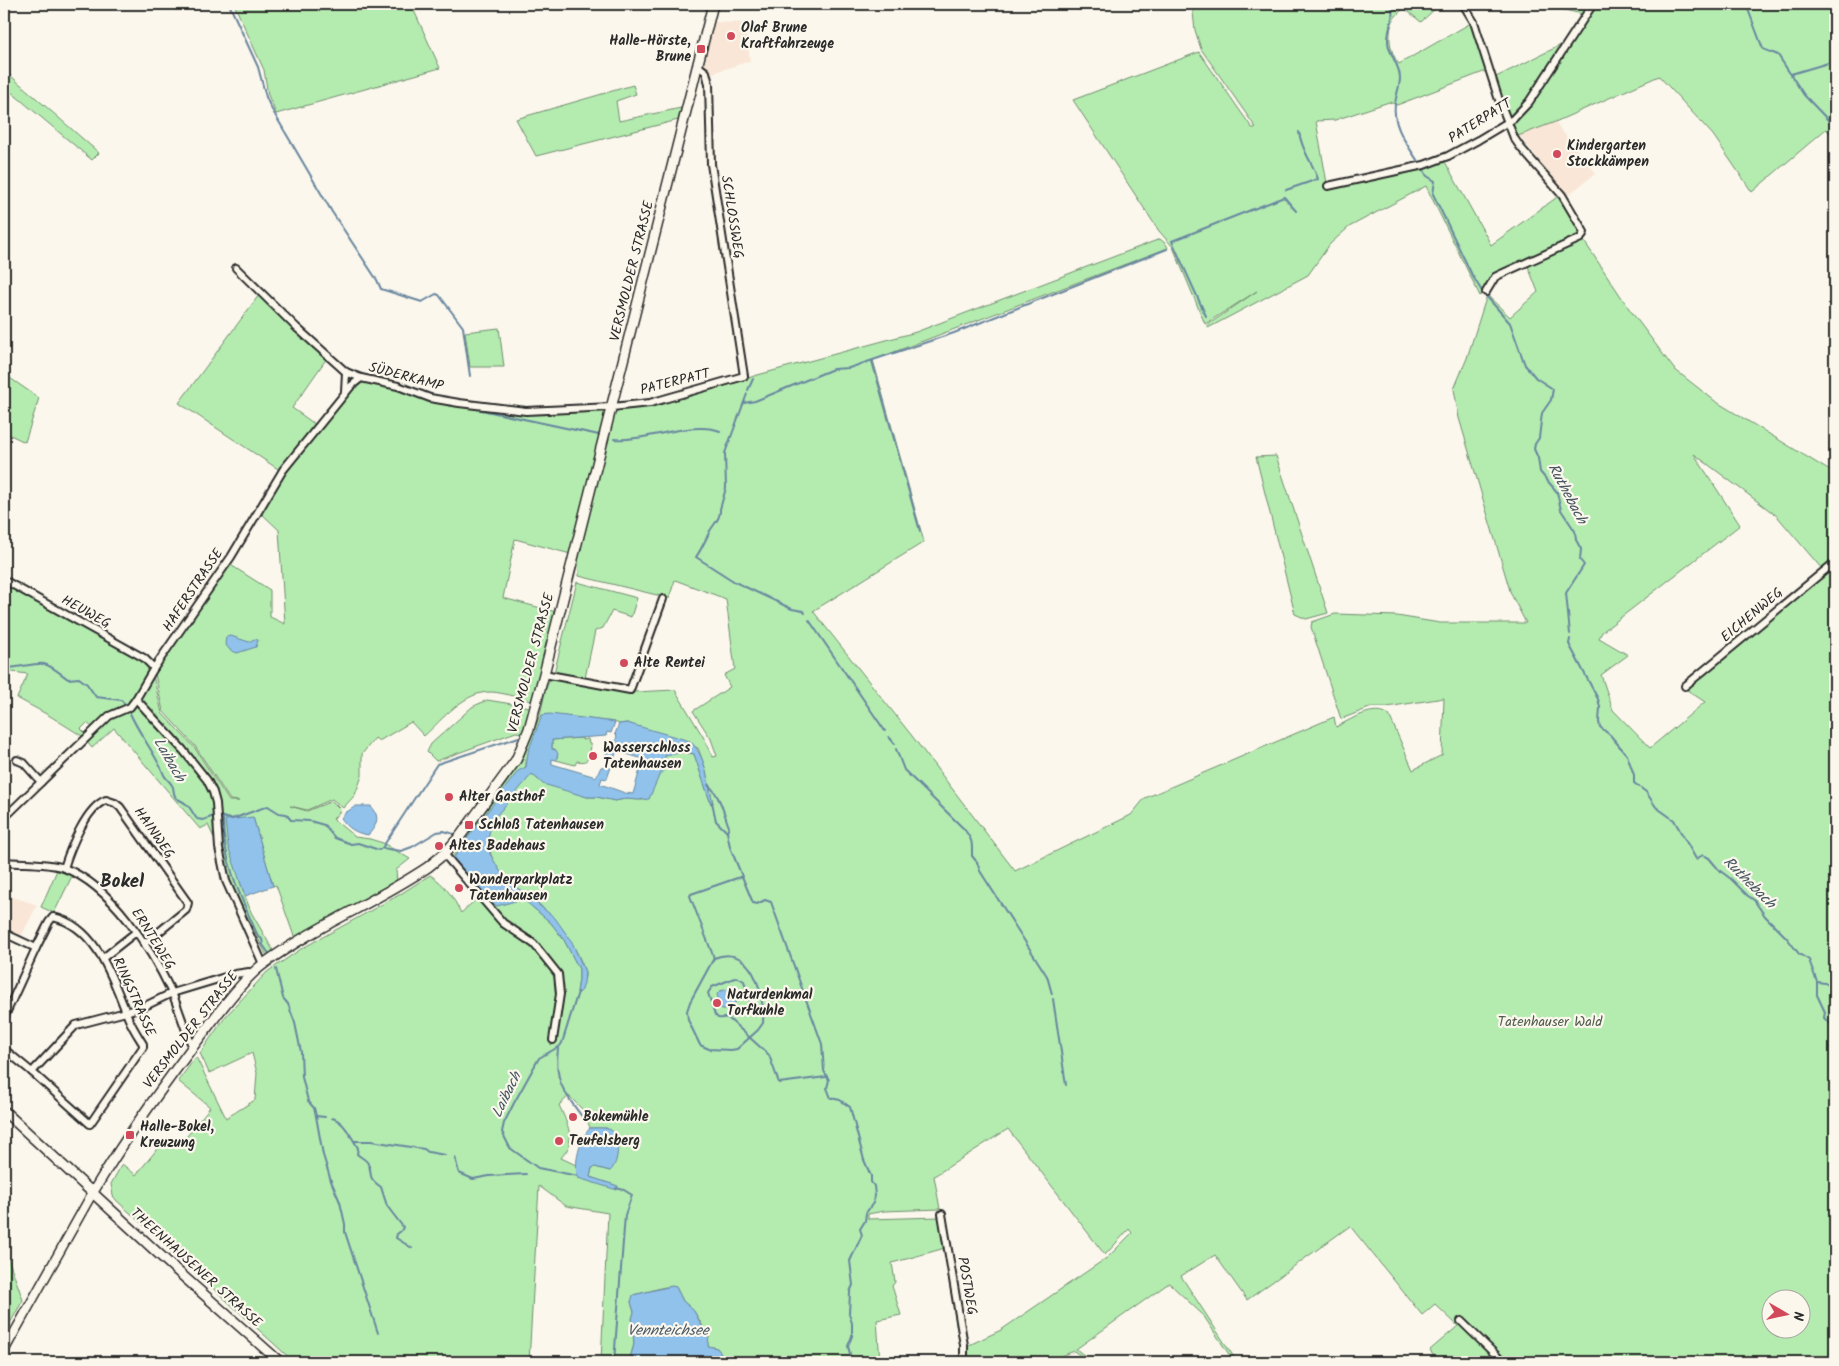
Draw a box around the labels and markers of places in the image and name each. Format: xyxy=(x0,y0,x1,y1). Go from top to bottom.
place label: Olaf Brune Kraftfahrzeuge xyxy=(741,17,834,55)
place label: Halle-Hörste, Brune xyxy=(609,30,691,68)
marker: Olaf Brune Kraftfahrzeuge xyxy=(725,30,737,42)
marker: Halle-Hörste, Brune xyxy=(695,43,707,55)
place label: Kindergarten Stockkämpen xyxy=(1567,135,1649,173)
marker: Kindergarten Stockkämpen xyxy=(1551,148,1563,160)
place label: Alte Rentei xyxy=(634,652,705,674)
marker: Alte Rentei xyxy=(618,657,630,669)
place label: Wasserschloss Tatenhausen xyxy=(603,737,691,775)
marker: Wasserschloss Tatenhausen xyxy=(587,750,599,762)
place label: Alter Gasthof xyxy=(459,786,546,808)
marker: Alter Gasthof xyxy=(443,791,455,803)
place label: Schloß Tatenhausen xyxy=(479,814,604,836)
marker: Schloß Tatenhausen xyxy=(463,819,475,831)
place label: Altes Badehaus xyxy=(449,835,546,857)
marker: Altes Badehaus xyxy=(433,840,445,852)
place label: Wanderparkplatz Tatenhausen xyxy=(469,869,573,907)
marker: Wanderparkplatz Tatenhausen xyxy=(453,882,465,894)
place label: Naturdenkmal Torfkuhle xyxy=(727,984,813,1022)
marker: Naturdenkmal Torfkuhle xyxy=(711,997,723,1009)
place label: Bokemühle xyxy=(583,1106,649,1128)
marker: Bokemühle xyxy=(567,1111,579,1123)
place label: Halle-Bokel, Kreuzung xyxy=(140,1116,215,1154)
marker: Halle-Bokel, Kreuzung xyxy=(124,1129,136,1141)
place label: Teufelsberg xyxy=(569,1130,640,1152)
marker: Teufelsberg xyxy=(553,1135,565,1147)

